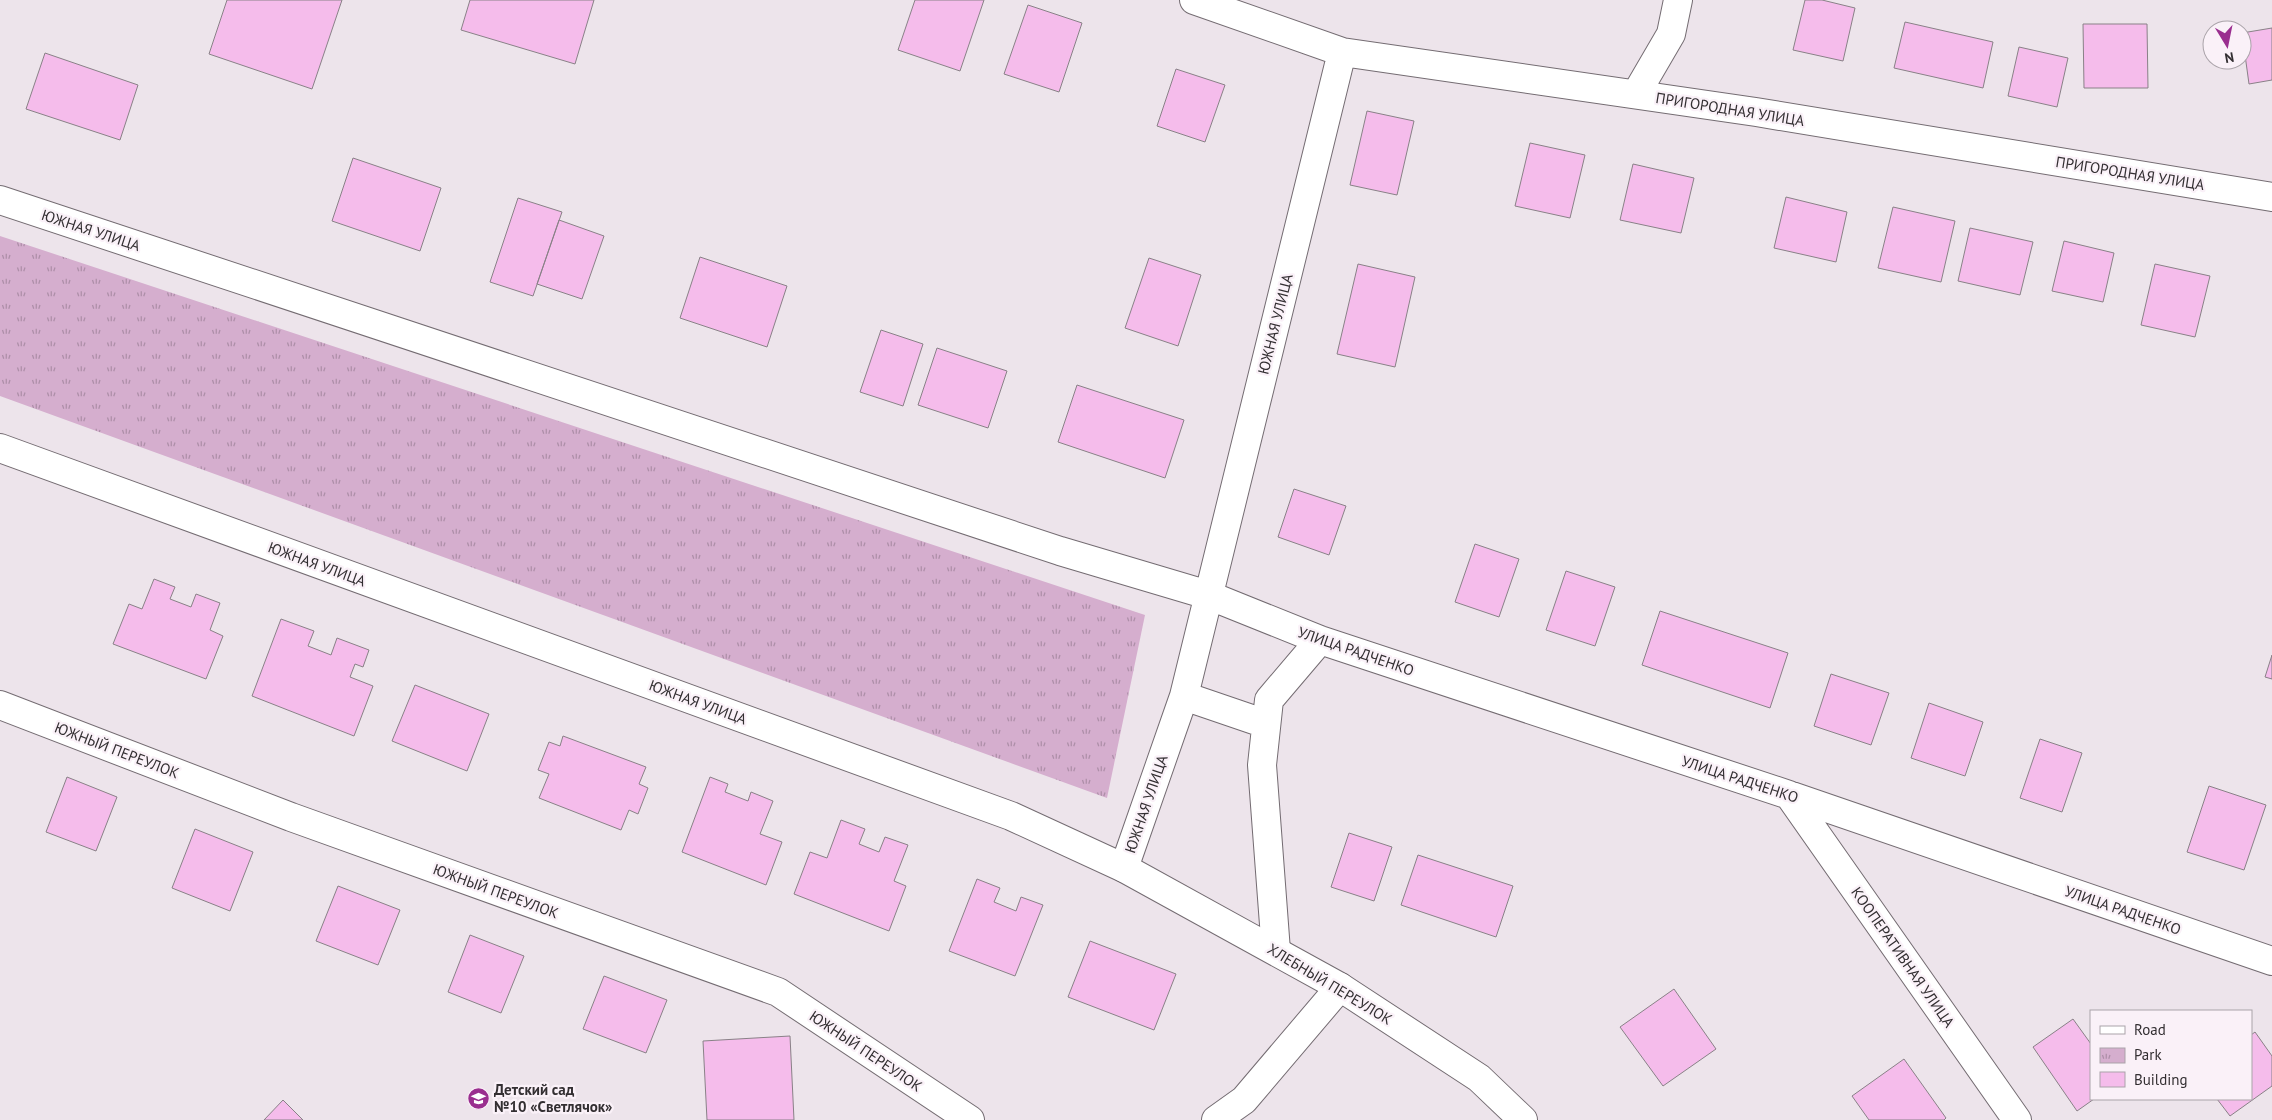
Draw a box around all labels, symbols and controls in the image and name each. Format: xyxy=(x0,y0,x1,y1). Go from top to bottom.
north arrow xyxy=(2202,20,2252,70)
text: N xyxy=(2223,48,2235,67)
street label: ПРИГОРОДНАЯ УЛИЦА xyxy=(1654,88,1806,130)
street label: ПРИГОРОДНАЯ УЛИЦА xyxy=(2054,152,2206,194)
street label: ЮЖНАЯ УЛИЦА xyxy=(39,205,143,255)
street label: ЮЖНАЯ УЛИЦА xyxy=(1253,272,1297,376)
street label: ЮЖНАЯ УЛИЦА xyxy=(266,538,369,591)
street label: УЛИЦА РАДЧЕНКО xyxy=(1295,622,1417,680)
street label: ЮЖНАЯ УЛИЦА xyxy=(647,676,750,729)
street label: ЮЖНЫЙ ПЕРЕУЛОК xyxy=(52,717,182,783)
street label: УЛИЦА РАДЧЕНКО xyxy=(1679,751,1801,807)
street label: ЮЖНАЯ УЛИЦА xyxy=(1120,752,1172,856)
street label: ЮЖНЫЙ ПЕРЕУЛОК xyxy=(431,859,561,923)
street label: УЛИЦА РАДЧЕНКО xyxy=(2062,881,2184,939)
street label: КООПЕРАТИВНАЯ УЛИЦА xyxy=(1847,883,1959,1031)
street label: ХЛЕБНЫЙ ПЕРЕУЛОК xyxy=(1264,939,1396,1029)
street label: ЮЖНЫЙ ПЕРЕУЛОК xyxy=(806,1006,926,1096)
legend xyxy=(2090,1010,2252,1100)
text: Road xyxy=(2134,1020,2166,1039)
text: Park xyxy=(2134,1045,2162,1064)
text: Building xyxy=(2134,1070,2188,1089)
place label: Детский сад №10 «Светлячок» xyxy=(494,1080,612,1116)
school or university icon: Детский сад №10 «Светлячок» xyxy=(466,1086,490,1110)

